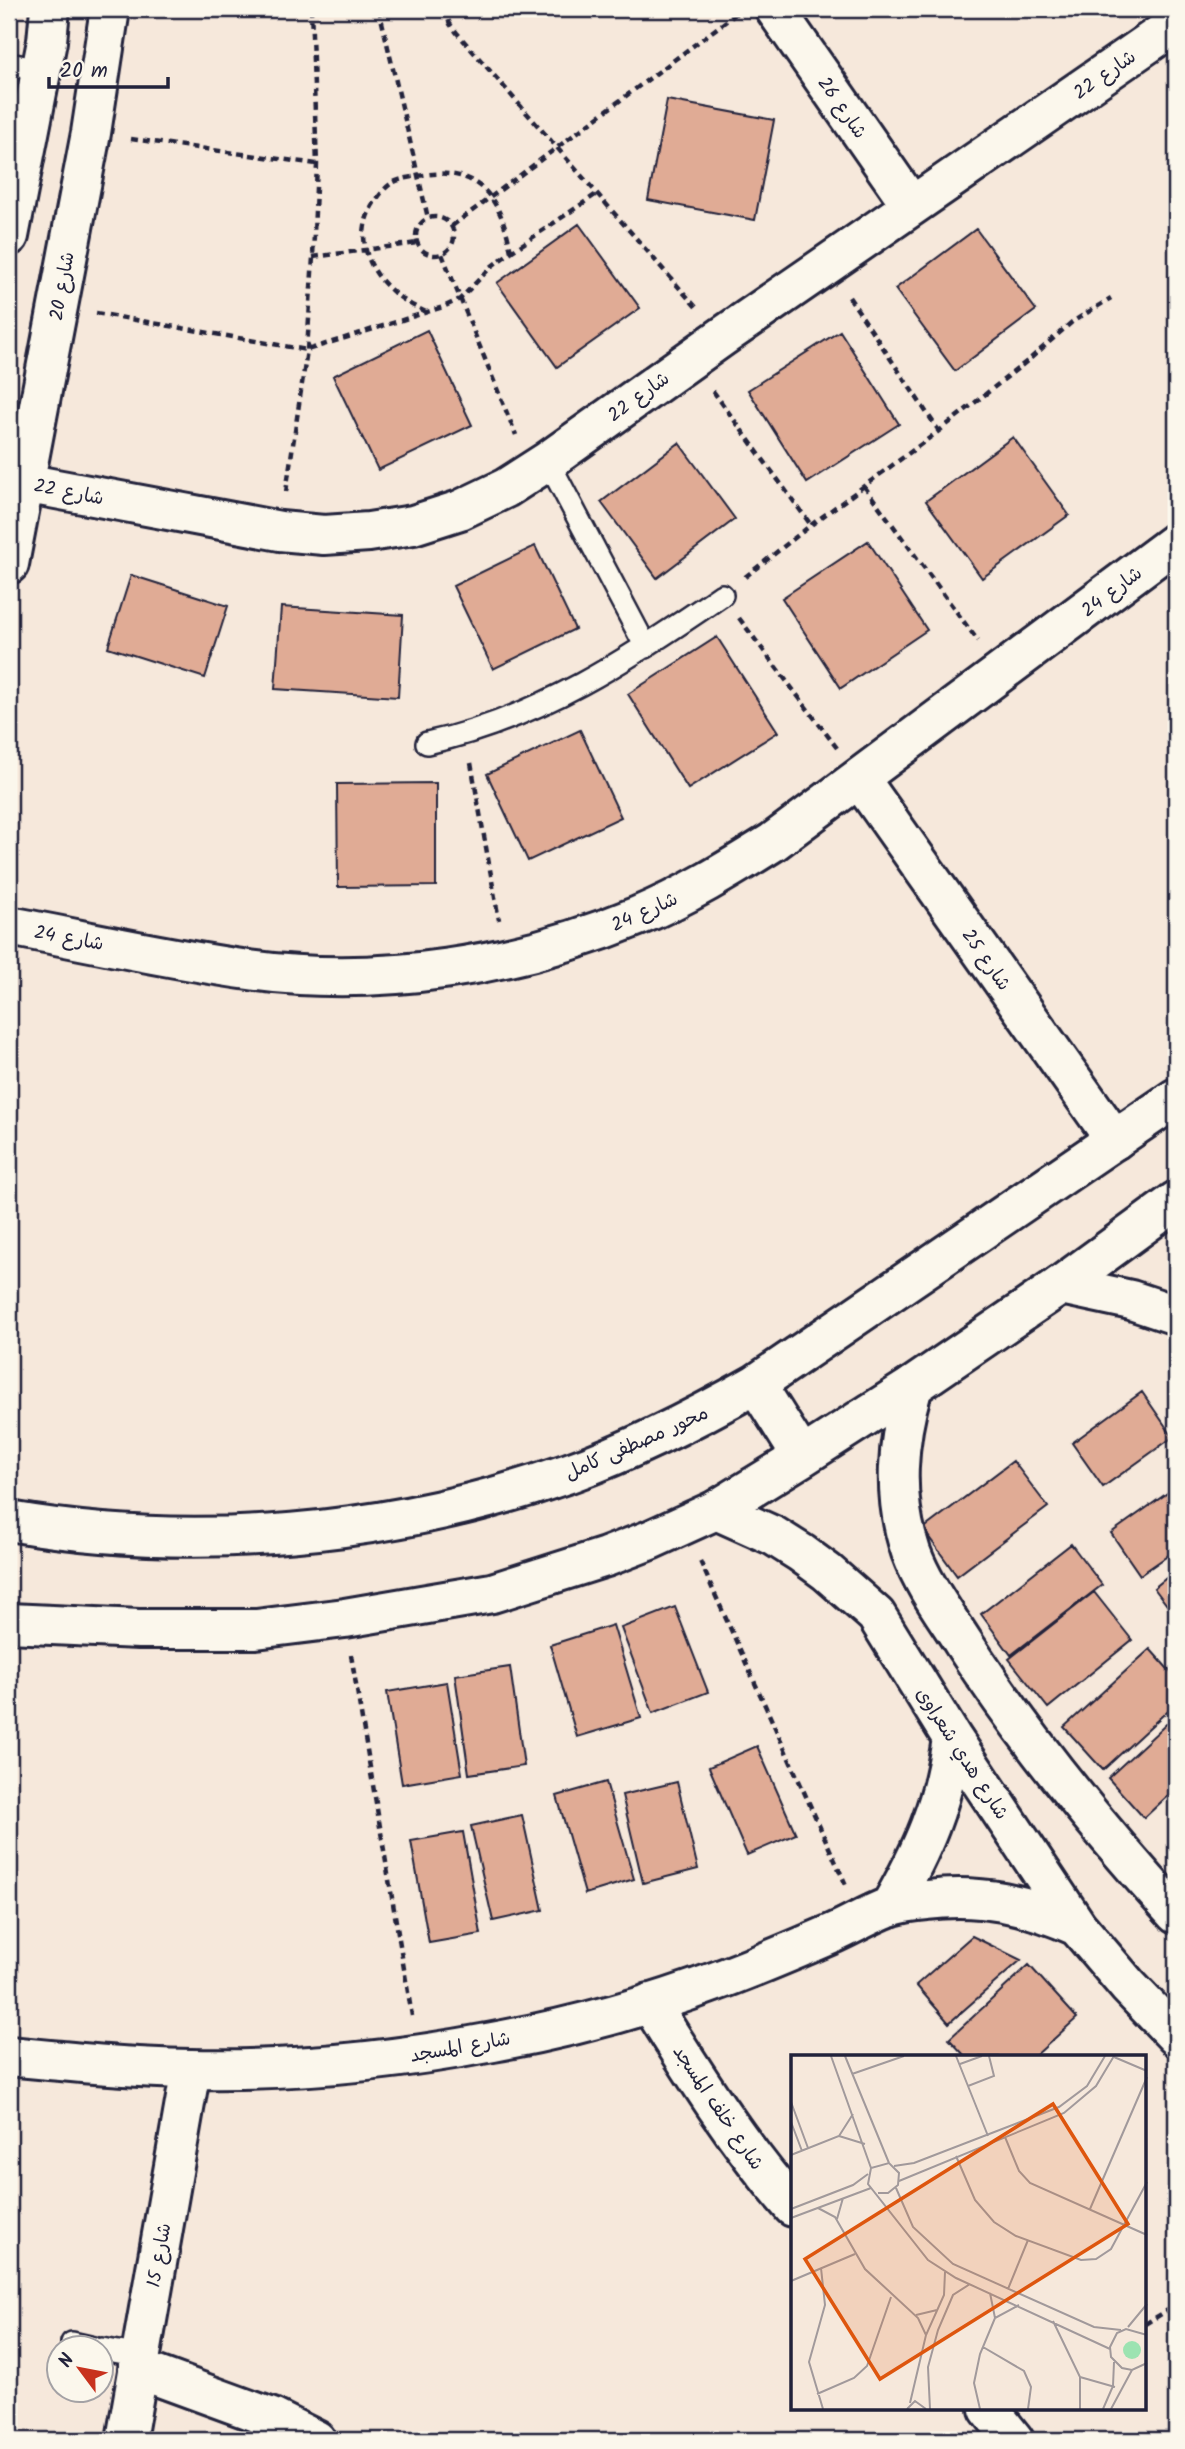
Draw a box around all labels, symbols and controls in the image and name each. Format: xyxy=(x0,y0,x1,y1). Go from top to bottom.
street label: شارع 22 xyxy=(1068,43,1143,108)
scale bar xyxy=(49,46,168,90)
text: 20 m xyxy=(60,55,108,88)
street label: شارع 26 xyxy=(809,71,874,146)
street label: شارع 20 xyxy=(42,250,84,323)
street label: شارع 22 xyxy=(602,365,677,431)
street label: شارع 22 xyxy=(31,471,106,514)
street label: شارع 24 xyxy=(1075,559,1149,626)
street label: شارع 24 xyxy=(607,885,683,941)
street label: شارع 24 xyxy=(31,918,106,960)
street label: شارع 25 xyxy=(953,923,1018,997)
street label: محور مصطفى كامل xyxy=(560,1399,713,1489)
street label: شارع هدي شعراوى xyxy=(907,1682,1015,1826)
street label: شارع المسجد xyxy=(408,2024,513,2072)
street label: شارع خلف المسجد xyxy=(664,2039,771,2177)
inset map xyxy=(791,2055,1146,2410)
street label: شارع 15 xyxy=(140,2221,180,2290)
north arrow xyxy=(46,2334,116,2404)
text: N xyxy=(51,2348,83,2374)

